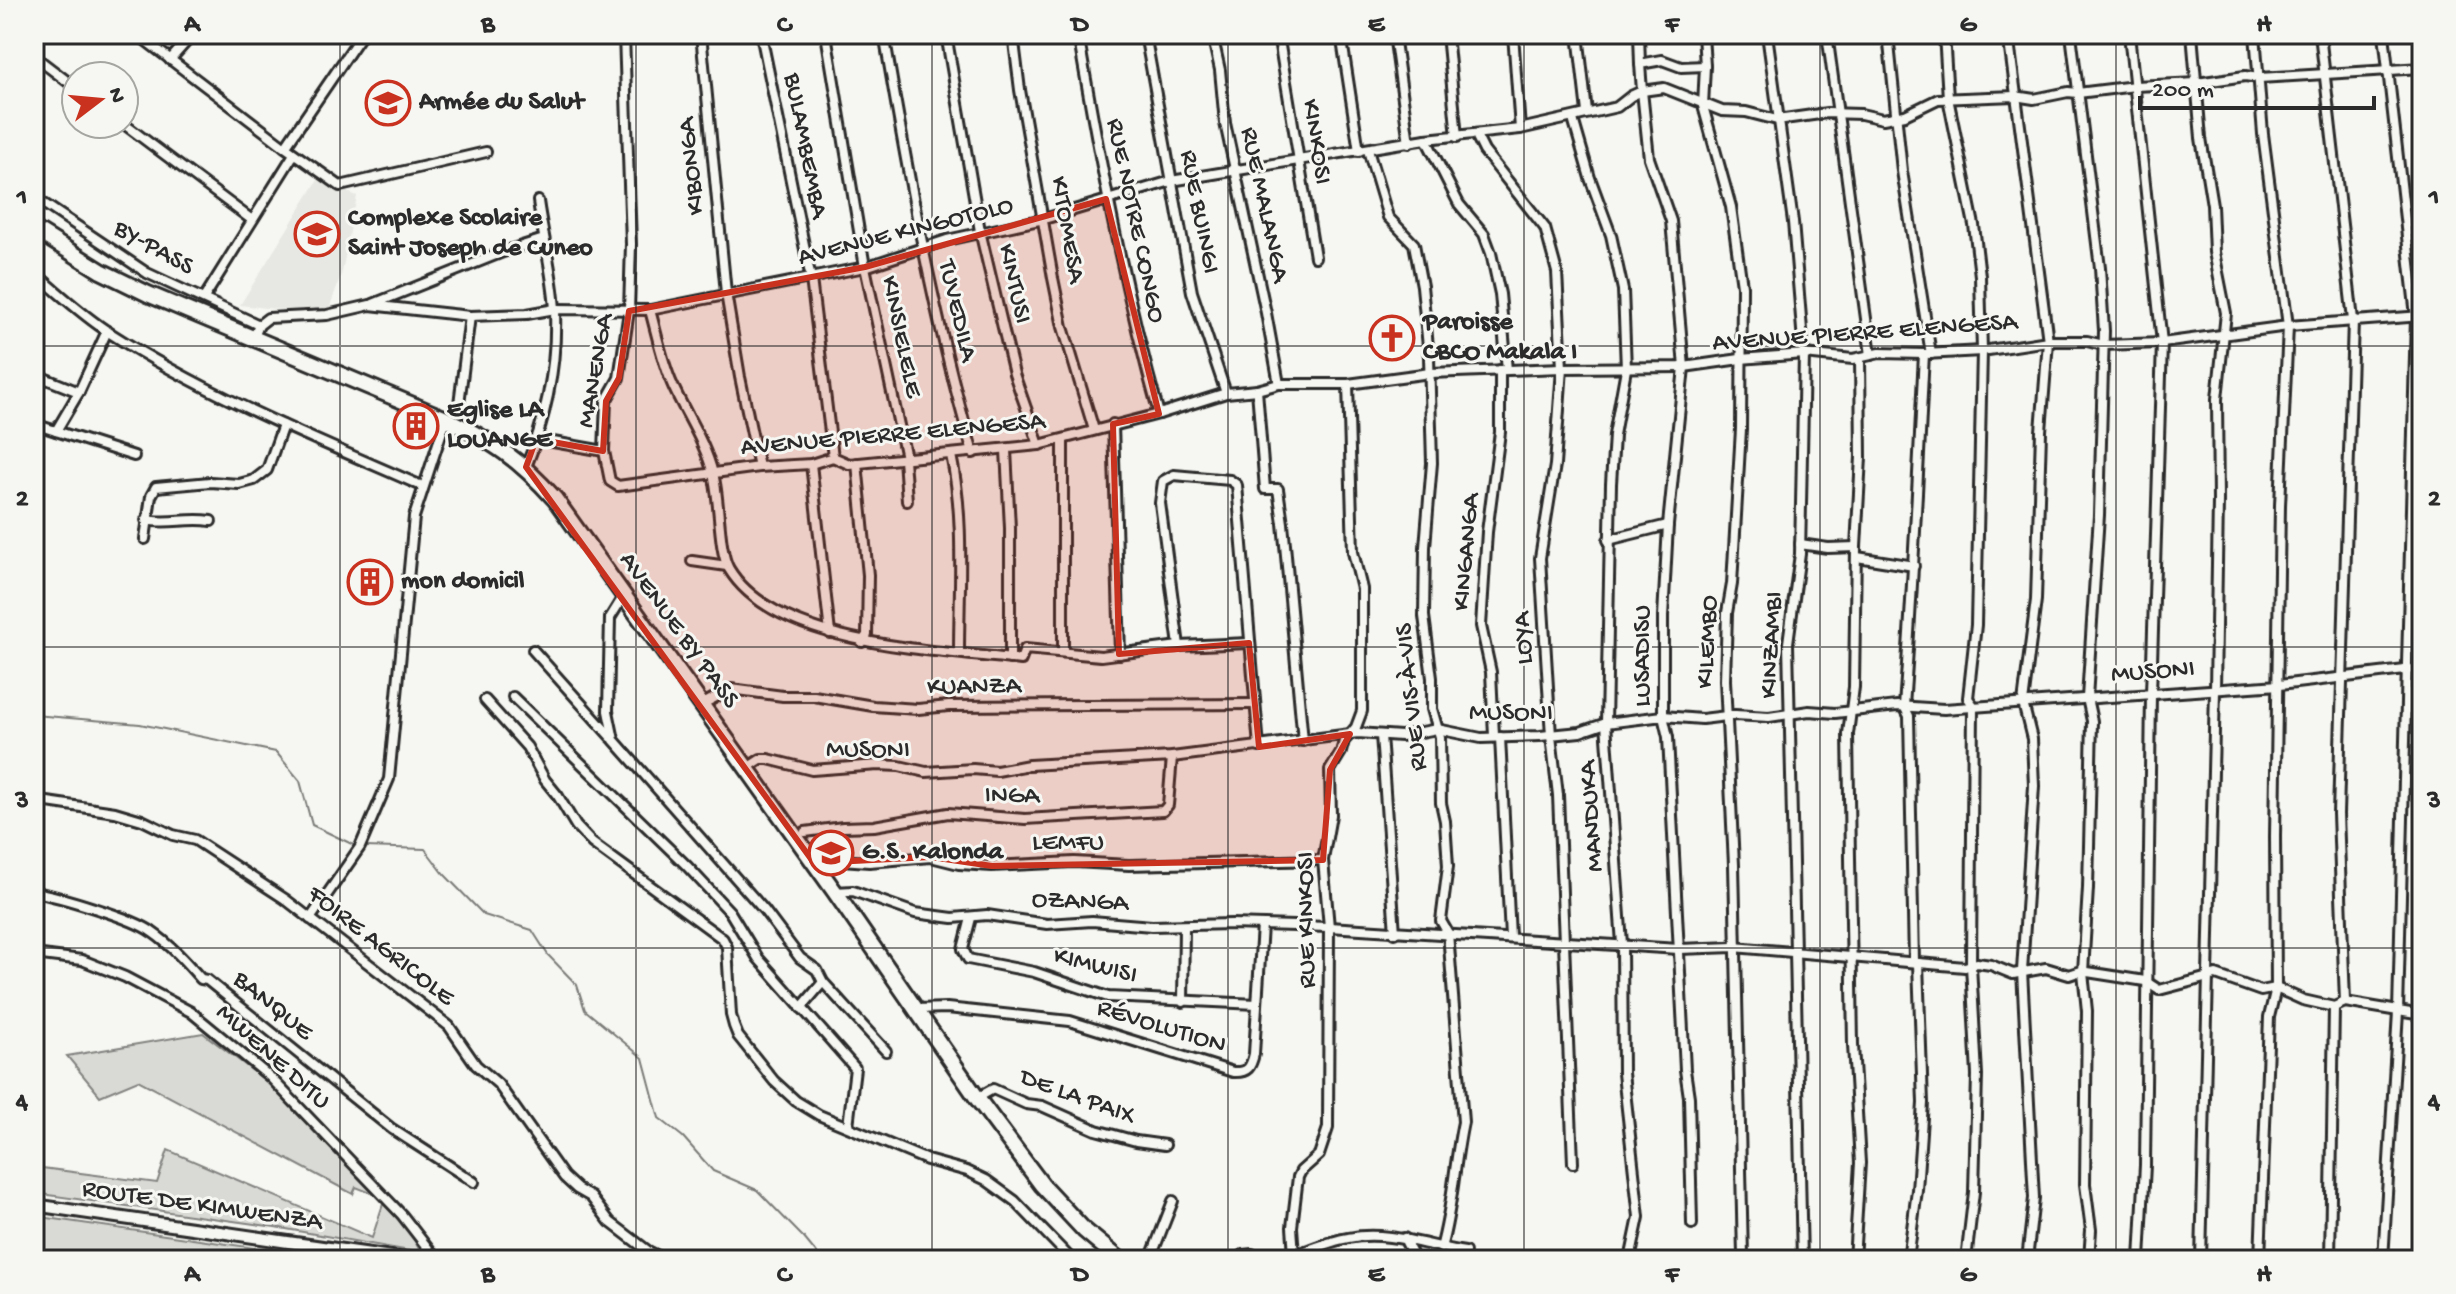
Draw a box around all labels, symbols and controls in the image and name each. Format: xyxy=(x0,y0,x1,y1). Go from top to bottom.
text: A xyxy=(183,11,201,42)
text: B xyxy=(480,11,496,42)
text: C xyxy=(777,11,794,42)
text: D xyxy=(1070,11,1090,42)
text: E xyxy=(1368,11,1386,42)
text: F xyxy=(1664,11,1680,42)
text: G xyxy=(1960,11,1978,42)
text: H xyxy=(2257,11,2273,42)
north arrow xyxy=(60,60,140,140)
scale bar xyxy=(2140,60,2374,110)
street label: BULAMBEMBA xyxy=(775,70,834,223)
text: 200 m xyxy=(2152,77,2214,106)
school or university icon: Armée du Salut xyxy=(364,79,412,127)
text: N xyxy=(101,85,130,106)
place label: Armée du Salut xyxy=(418,88,586,119)
street label: KINKOSI xyxy=(1293,97,1337,187)
street label: KIBONGA xyxy=(672,114,714,216)
street label: RUE NOTRE CONGO xyxy=(1097,116,1171,326)
street label: RUE MALANGA xyxy=(1231,125,1295,287)
street label: RUE BUINGI xyxy=(1171,148,1225,276)
street label: KITOMESA xyxy=(1041,174,1091,287)
text: 1 xyxy=(16,184,27,215)
text: 1 xyxy=(2428,184,2439,215)
street label: AVENUE KINGOTOLO xyxy=(795,191,1017,275)
place label: Complexe Scolaire Saint Joseph de Cuneo xyxy=(348,204,593,265)
school or university icon: Complexe Scolaire Saint Joseph de Cuneo xyxy=(293,210,341,258)
street label: BY-PASS xyxy=(106,214,200,284)
street label: KINTUSI xyxy=(989,241,1037,327)
street label: TUVEDILA xyxy=(929,255,983,367)
street label: KINSIELELE xyxy=(872,273,928,401)
place label: Paroisse CBCO Makala I xyxy=(1421,308,1577,369)
street label: AVENUE PIERRE ELENGESA xyxy=(1711,308,2020,360)
street label: MANENGA xyxy=(572,310,623,430)
church icon: Paroisse CBCO Makala I xyxy=(1368,314,1416,362)
place label: Eglise LA LOUANGE xyxy=(447,396,554,457)
building icon: Eglise LA LOUANGE xyxy=(392,402,440,450)
street label: AVENUE PIERRE ELENGESA xyxy=(739,407,1048,465)
text: 2 xyxy=(16,485,29,516)
text: 2 xyxy=(2428,485,2441,516)
street label: KINGANGA xyxy=(1447,490,1489,612)
street label: AVENUE BY PASS xyxy=(611,547,746,716)
building icon: mon domicil xyxy=(346,558,394,606)
place label: mon domicil xyxy=(401,567,525,598)
street label: KINZAMBI xyxy=(1755,591,1791,699)
street label: KILEMBO xyxy=(1691,594,1727,689)
street label: LUSADISU xyxy=(1629,605,1660,707)
street label: LOYA xyxy=(1508,609,1542,665)
street label: RUE VIS-À-VIS xyxy=(1390,621,1436,772)
street label: MUSONI xyxy=(2110,655,2196,691)
street label: KUANZA xyxy=(927,672,1023,704)
street label: MUSONI xyxy=(1469,699,1553,730)
street label: MUSONI xyxy=(826,736,910,767)
street label: MANDUKA xyxy=(1574,757,1612,873)
street label: INGA xyxy=(984,781,1041,813)
text: 3 xyxy=(14,787,29,818)
text: 3 xyxy=(2426,787,2441,818)
school or university icon: G.S. Kalonda xyxy=(807,829,855,877)
street label: LEMFU xyxy=(1032,829,1104,860)
place label: G.S. Kalonda xyxy=(862,838,1005,869)
street label: RUE KINKOSI xyxy=(1291,851,1325,989)
street label: FOIRE AGRICOLE xyxy=(299,879,460,1015)
street label: OZANGA xyxy=(1031,886,1130,920)
street label: KIMWISI xyxy=(1050,942,1140,992)
street label: BANQUE xyxy=(225,965,319,1049)
street label: RÉVOLUTION xyxy=(1093,994,1229,1062)
street label: MWENE DITU xyxy=(208,998,336,1118)
street label: DE LA PAIX xyxy=(1013,1062,1140,1134)
text: 4 xyxy=(15,1088,29,1119)
text: 4 xyxy=(2427,1088,2441,1119)
street label: ROUTE DE KIMWENZA xyxy=(80,1175,326,1239)
text: A xyxy=(183,1261,201,1292)
text: B xyxy=(480,1261,496,1292)
text: C xyxy=(777,1261,794,1292)
text: D xyxy=(1070,1261,1090,1292)
text: E xyxy=(1368,1261,1386,1292)
text: F xyxy=(1664,1261,1680,1292)
text: G xyxy=(1960,1261,1978,1292)
text: H xyxy=(2257,1261,2273,1292)

